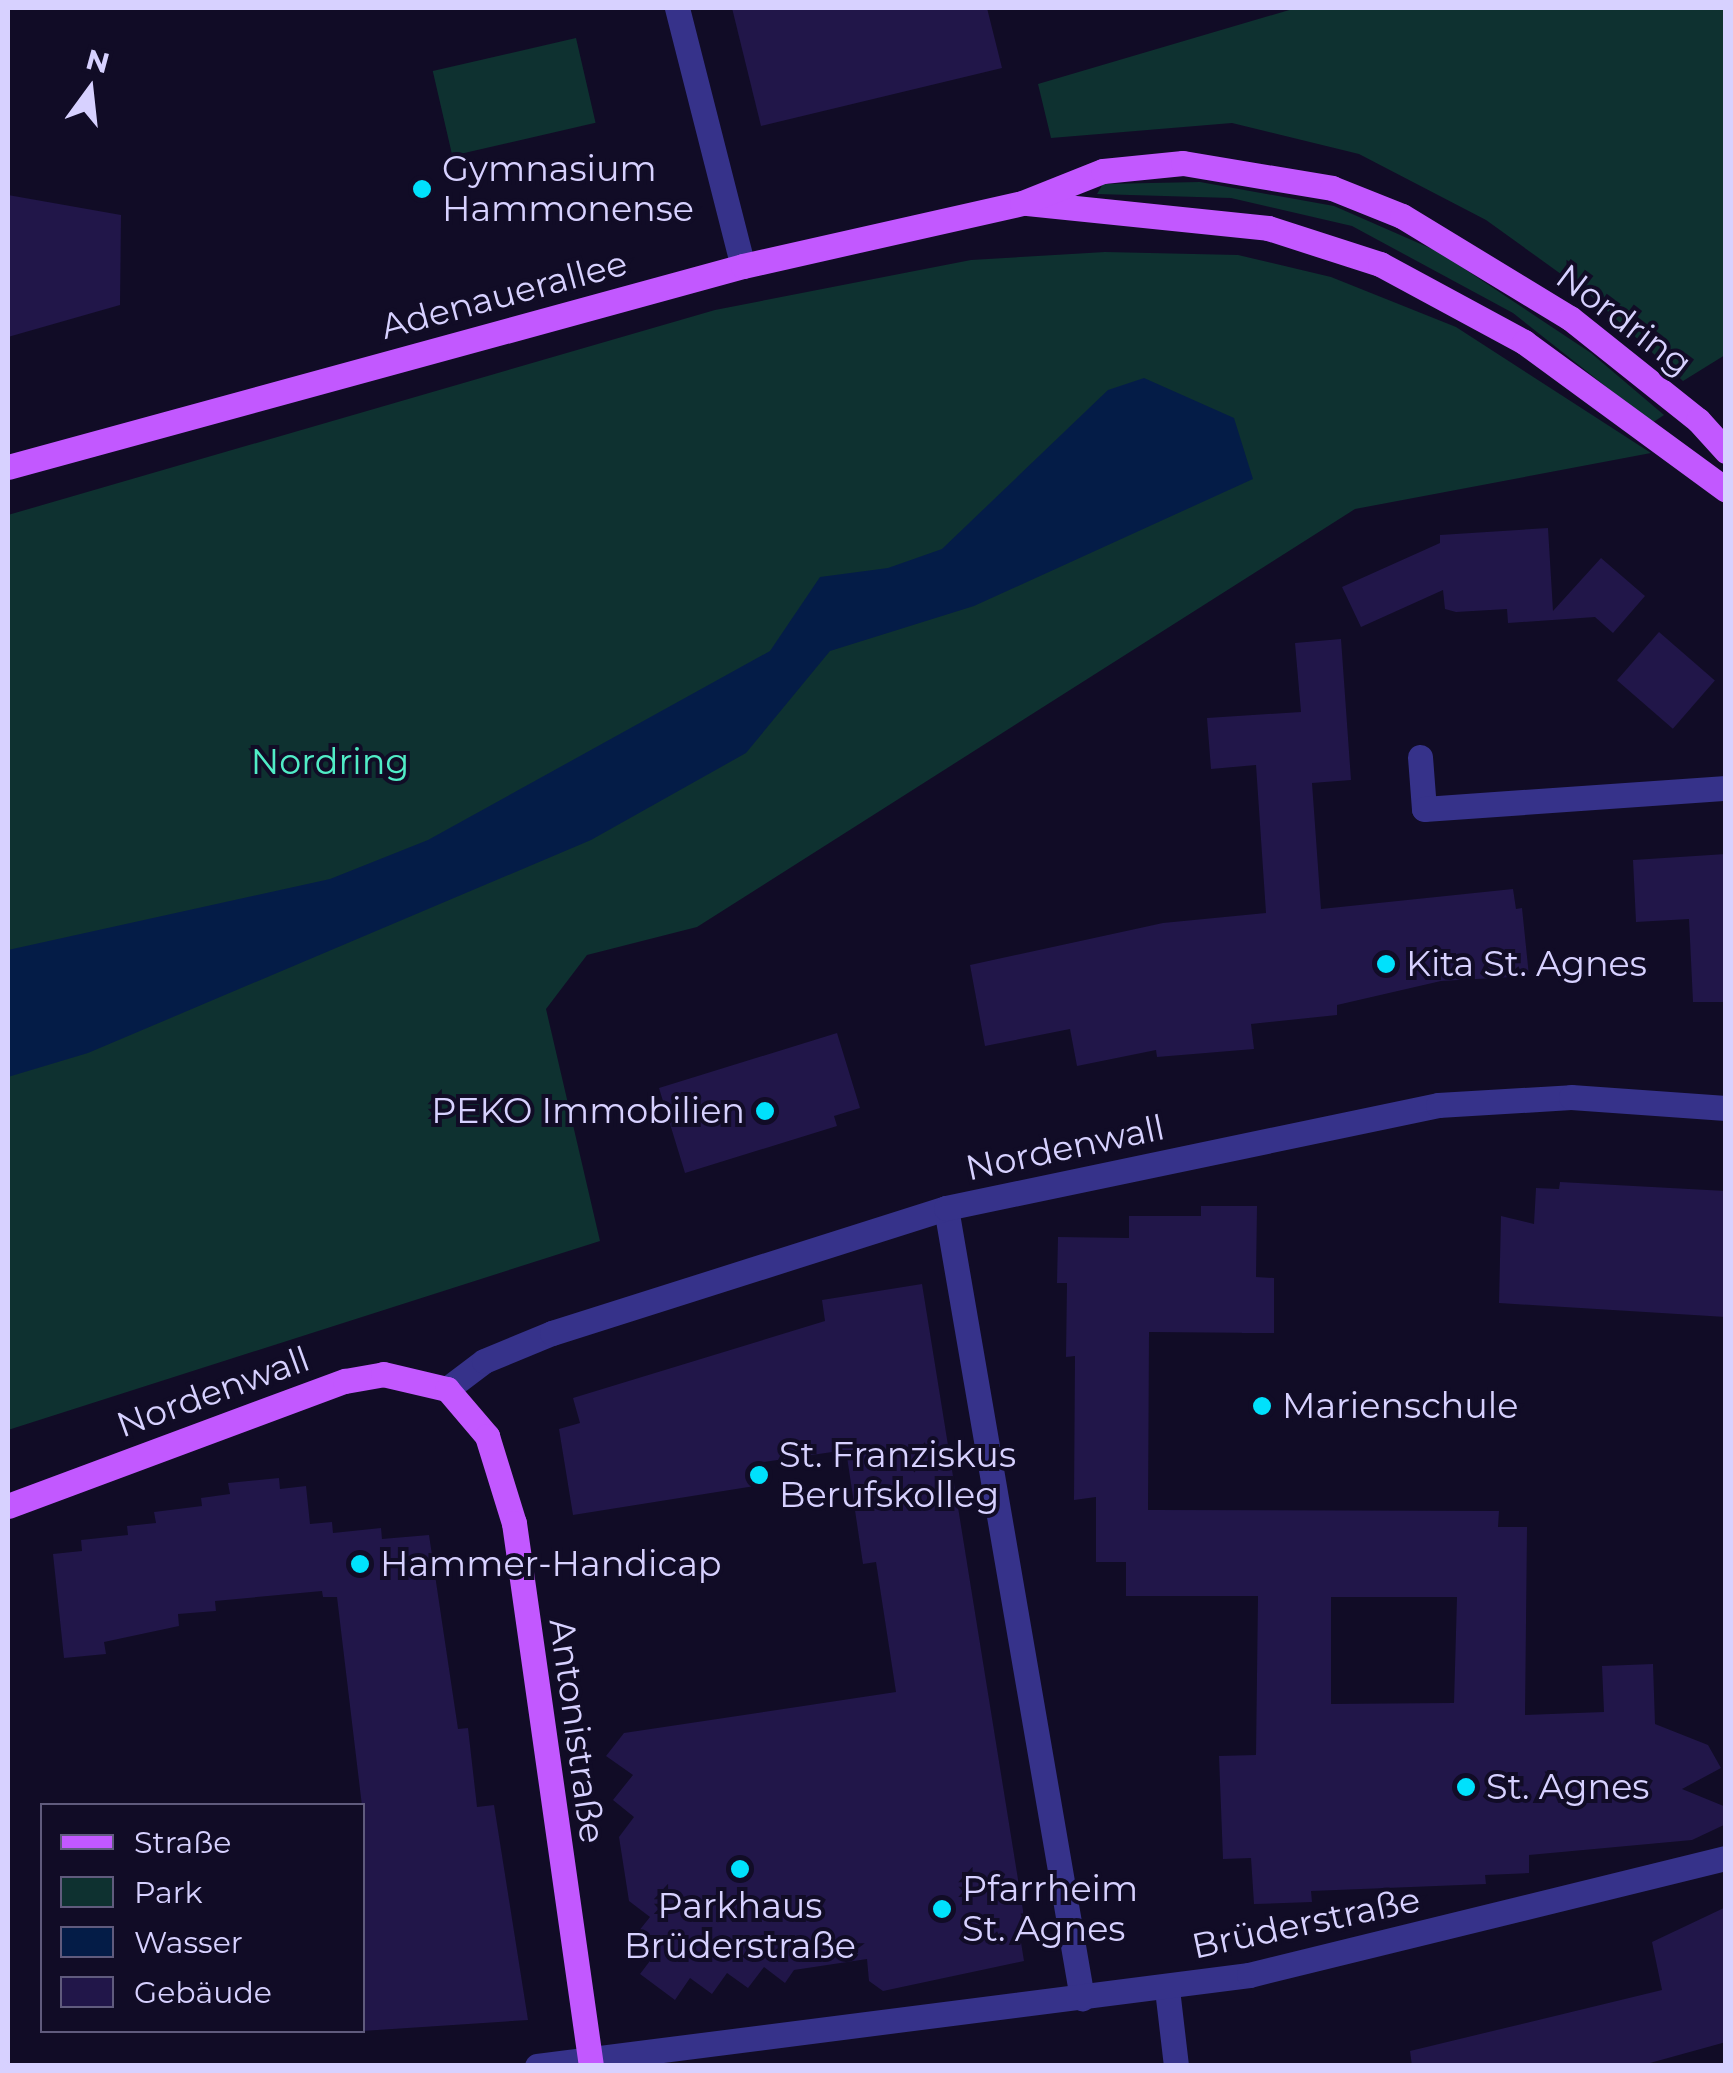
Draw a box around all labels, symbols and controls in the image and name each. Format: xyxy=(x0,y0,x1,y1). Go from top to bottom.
north arrow xyxy=(40,40,140,140)
text: N xyxy=(82,42,113,80)
place label: Gymnasium Hammonense xyxy=(442,148,694,230)
marker: Gymnasium Hammonense xyxy=(411,178,433,200)
street label: Adenauerallee xyxy=(376,242,632,348)
street label: Nordring xyxy=(1548,256,1700,384)
park label: Nordring xyxy=(251,741,409,783)
place label: Kita St. Agnes xyxy=(1406,943,1647,985)
marker: Kita St. Agnes xyxy=(1375,953,1397,975)
place label: PEKO Immobilien xyxy=(431,1090,745,1132)
marker: PEKO Immobilien xyxy=(754,1100,776,1122)
street label: Nordenwall xyxy=(962,1106,1168,1190)
street label: Nordenwall xyxy=(111,1338,315,1446)
place label: Marienschule xyxy=(1282,1385,1518,1427)
marker: Marienschule xyxy=(1251,1395,1273,1417)
place label: St. Franziskus Berufskolleg xyxy=(779,1434,1016,1516)
marker: St. Franziskus Berufskolleg xyxy=(748,1464,770,1486)
place label: Hammer-Handicap xyxy=(380,1543,722,1585)
marker: Hammer-Handicap xyxy=(349,1553,371,1575)
street label: Antonistraße xyxy=(540,1616,614,1846)
place label: St. Agnes xyxy=(1486,1766,1649,1808)
marker: St. Agnes xyxy=(1455,1776,1477,1798)
legend xyxy=(40,1803,365,2033)
text: Straße xyxy=(134,1824,231,1861)
marker: Parkhaus Brüderstraße xyxy=(729,1858,751,1880)
place label: Pfarrheim St. Agnes xyxy=(962,1868,1138,1950)
text: Park xyxy=(134,1874,203,1911)
street label: Brüderstraße xyxy=(1188,1878,1424,1968)
place label: Parkhaus Brüderstraße xyxy=(624,1885,856,1967)
marker: Pfarrheim St. Agnes xyxy=(931,1898,953,1920)
text: Wasser xyxy=(134,1924,243,1961)
text: Gebäude xyxy=(134,1974,272,2011)

